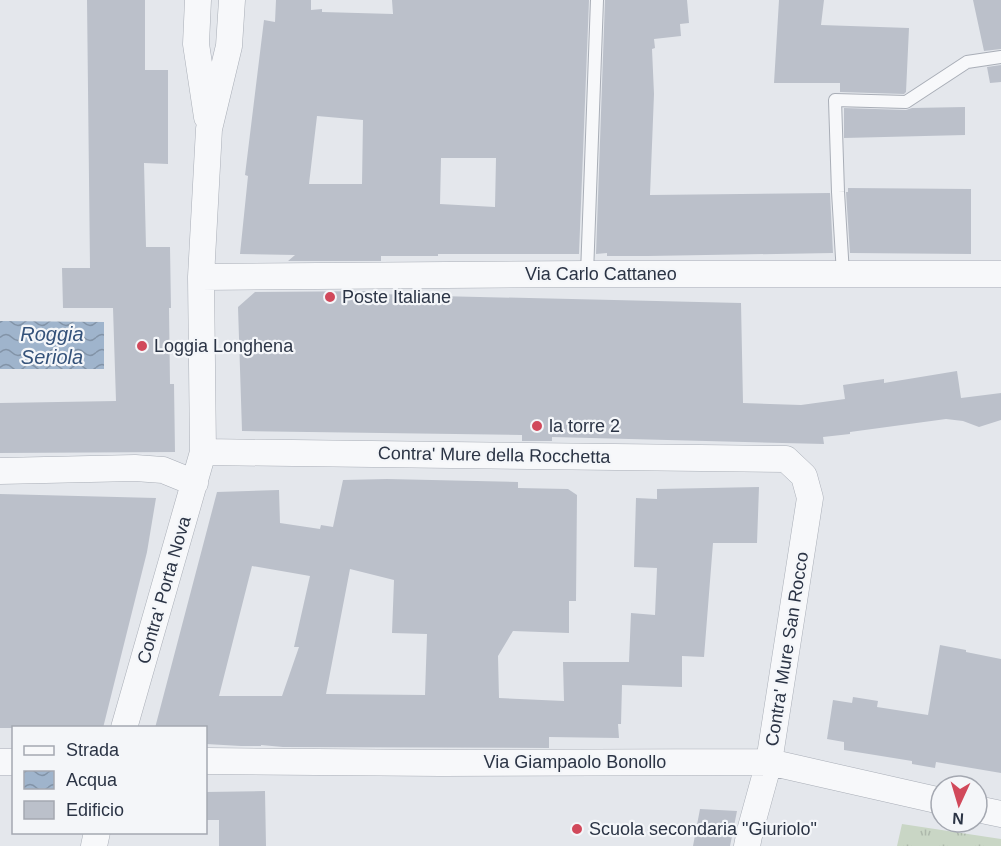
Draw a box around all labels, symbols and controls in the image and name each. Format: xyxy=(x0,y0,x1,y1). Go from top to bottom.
street label: Via Carlo Cattaneo xyxy=(525,264,677,284)
place label: Poste Italiane xyxy=(342,287,451,307)
marker: Poste Italiane xyxy=(323,290,337,304)
water label: Roggia Seriola xyxy=(20,323,84,368)
place label: Loggia Longhena xyxy=(154,336,294,356)
marker: Loggia Longhena xyxy=(135,339,149,353)
place label: la torre 2 xyxy=(549,416,620,436)
marker: la torre 2 xyxy=(530,419,544,433)
street label: Contra' Mure della Rocchetta xyxy=(378,443,611,467)
street label: Contra' Porta Nova xyxy=(133,513,195,666)
street label: Contra' Mure San Rocco xyxy=(762,550,812,748)
legend xyxy=(12,726,207,834)
text: Strada xyxy=(66,740,120,760)
street label: Via Giampaolo Bonollo xyxy=(484,752,666,772)
text: Acqua xyxy=(66,770,118,790)
north arrow xyxy=(929,774,989,834)
text: Edificio xyxy=(66,800,124,820)
text: N xyxy=(952,810,964,827)
place label: Scuola secondaria "Giuriolo" xyxy=(589,819,817,839)
marker: Scuola secondaria "Giuriolo" xyxy=(570,822,584,836)

